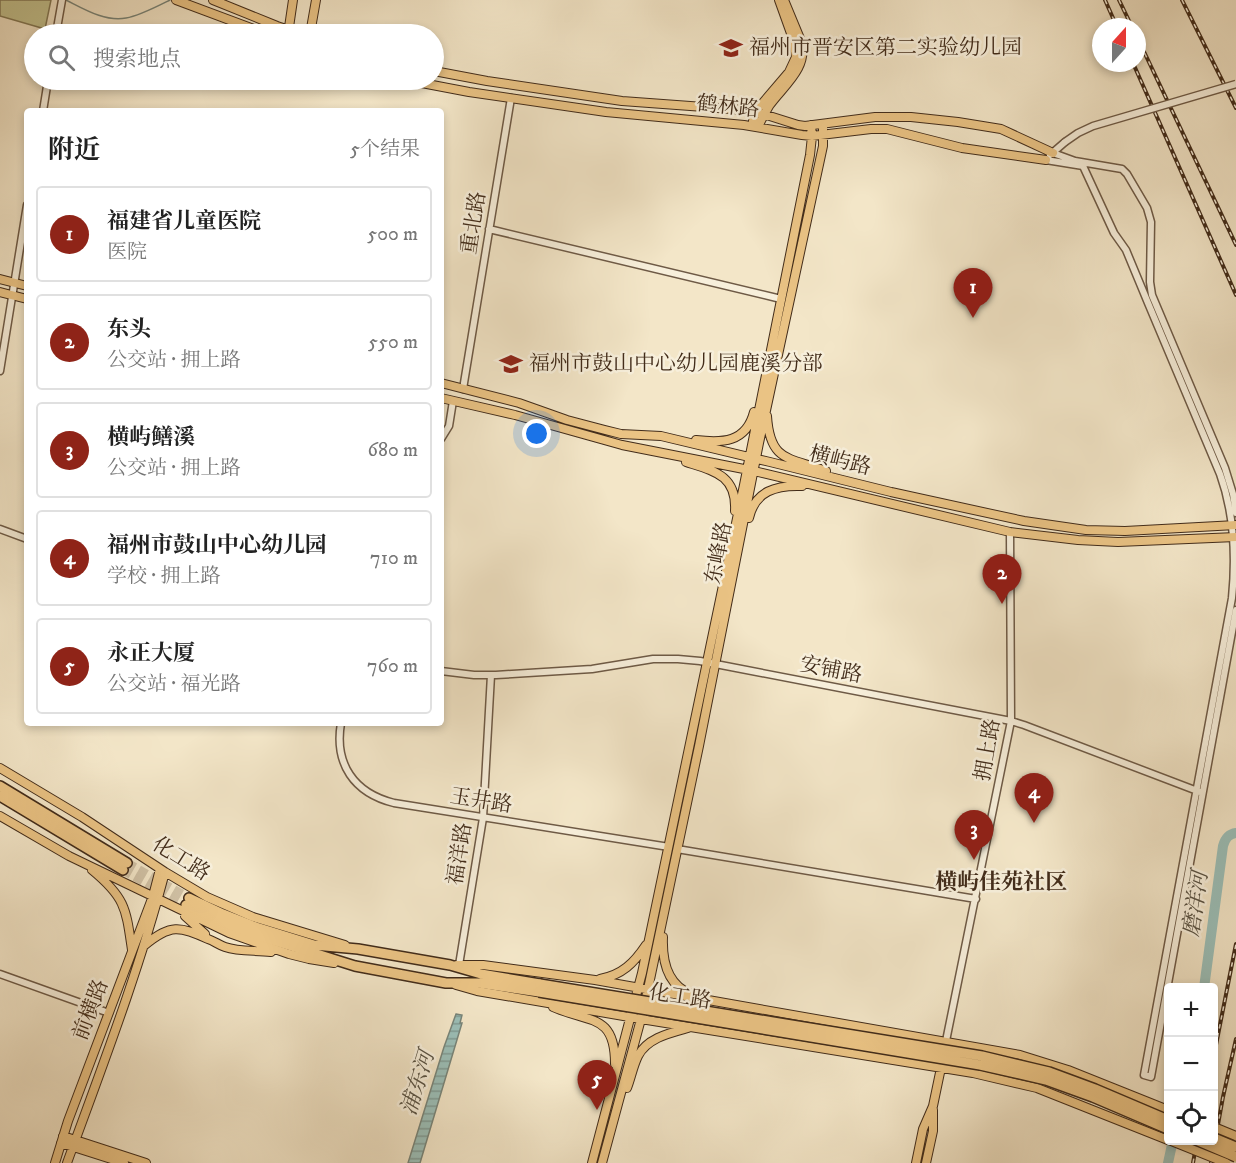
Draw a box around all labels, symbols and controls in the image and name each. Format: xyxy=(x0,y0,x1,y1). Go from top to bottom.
north arrow xyxy=(1092,18,1146,72)
search box xyxy=(24,24,444,90)
school or university icon: 福州市晋安区第二实验幼儿园 xyxy=(718,35,744,61)
place label: 福州市晋安区第二实验幼儿园 xyxy=(749,35,1022,61)
icon: search xyxy=(45,41,78,74)
text: 搜索地点 xyxy=(93,46,181,73)
street label: 鹤林路 xyxy=(695,91,761,123)
text: 附近 xyxy=(48,134,100,167)
text: 5个结果 xyxy=(350,137,420,162)
street label: 重北路 xyxy=(456,190,492,256)
text: 福建省儿童医院 xyxy=(107,208,261,235)
text: 1 xyxy=(66,222,73,247)
text: 500 m xyxy=(367,222,418,247)
text: 医院 xyxy=(107,240,147,265)
pin: 1 xyxy=(954,268,992,318)
text: 东头 xyxy=(107,316,151,343)
text: 2 xyxy=(65,330,74,355)
text: 550 m xyxy=(368,330,418,355)
text: 公交站 · 拥上路 xyxy=(107,348,240,373)
school or university icon: 福州市鼓山中心幼儿园鹿溪分部 xyxy=(498,351,524,377)
place label: 福州市鼓山中心幼儿园鹿溪分部 xyxy=(529,351,823,377)
your location xyxy=(522,419,551,448)
text: 横屿鳝溪 xyxy=(107,424,195,451)
text: 3 xyxy=(66,438,73,463)
text: 680 m xyxy=(368,438,418,463)
street label: 横屿路 xyxy=(806,441,874,481)
text: 公交站 · 拥上路 xyxy=(107,456,240,481)
street label: 东峰路 xyxy=(700,520,738,586)
text: 福州市鼓山中心幼儿园 xyxy=(107,532,327,559)
text: 4 xyxy=(64,546,75,571)
text: 710 m xyxy=(370,546,418,571)
pin: 2 xyxy=(982,554,1022,604)
text: 学校 · 拥上路 xyxy=(107,564,220,589)
text: 永正大厦 xyxy=(107,640,195,667)
street label: 安铺路 xyxy=(798,651,864,689)
text: 5 xyxy=(65,654,74,679)
text: 760 m xyxy=(367,654,418,679)
text: 公交站 · 福光路 xyxy=(107,672,240,697)
street label: 拥上路 xyxy=(970,717,1006,783)
pin: 4 xyxy=(1014,774,1054,823)
street label: 玉井路 xyxy=(448,783,514,819)
pin: 3 xyxy=(954,810,994,860)
street label: 福洋路 xyxy=(442,821,478,887)
street label: 化工路 xyxy=(147,831,215,887)
water label: 磨洋河 xyxy=(1178,865,1215,939)
district label: 横屿佳苑社区 xyxy=(935,869,1067,896)
street label: 前横路 xyxy=(68,976,114,1044)
street label: 化工路 xyxy=(647,979,713,1015)
map controls xyxy=(1164,983,1218,1145)
button: + xyxy=(1164,983,1218,1037)
button: − xyxy=(1164,1037,1218,1091)
water label: 浦东河 xyxy=(395,1044,442,1119)
pin: 5 xyxy=(578,1060,616,1110)
button: locate xyxy=(1164,1091,1218,1145)

